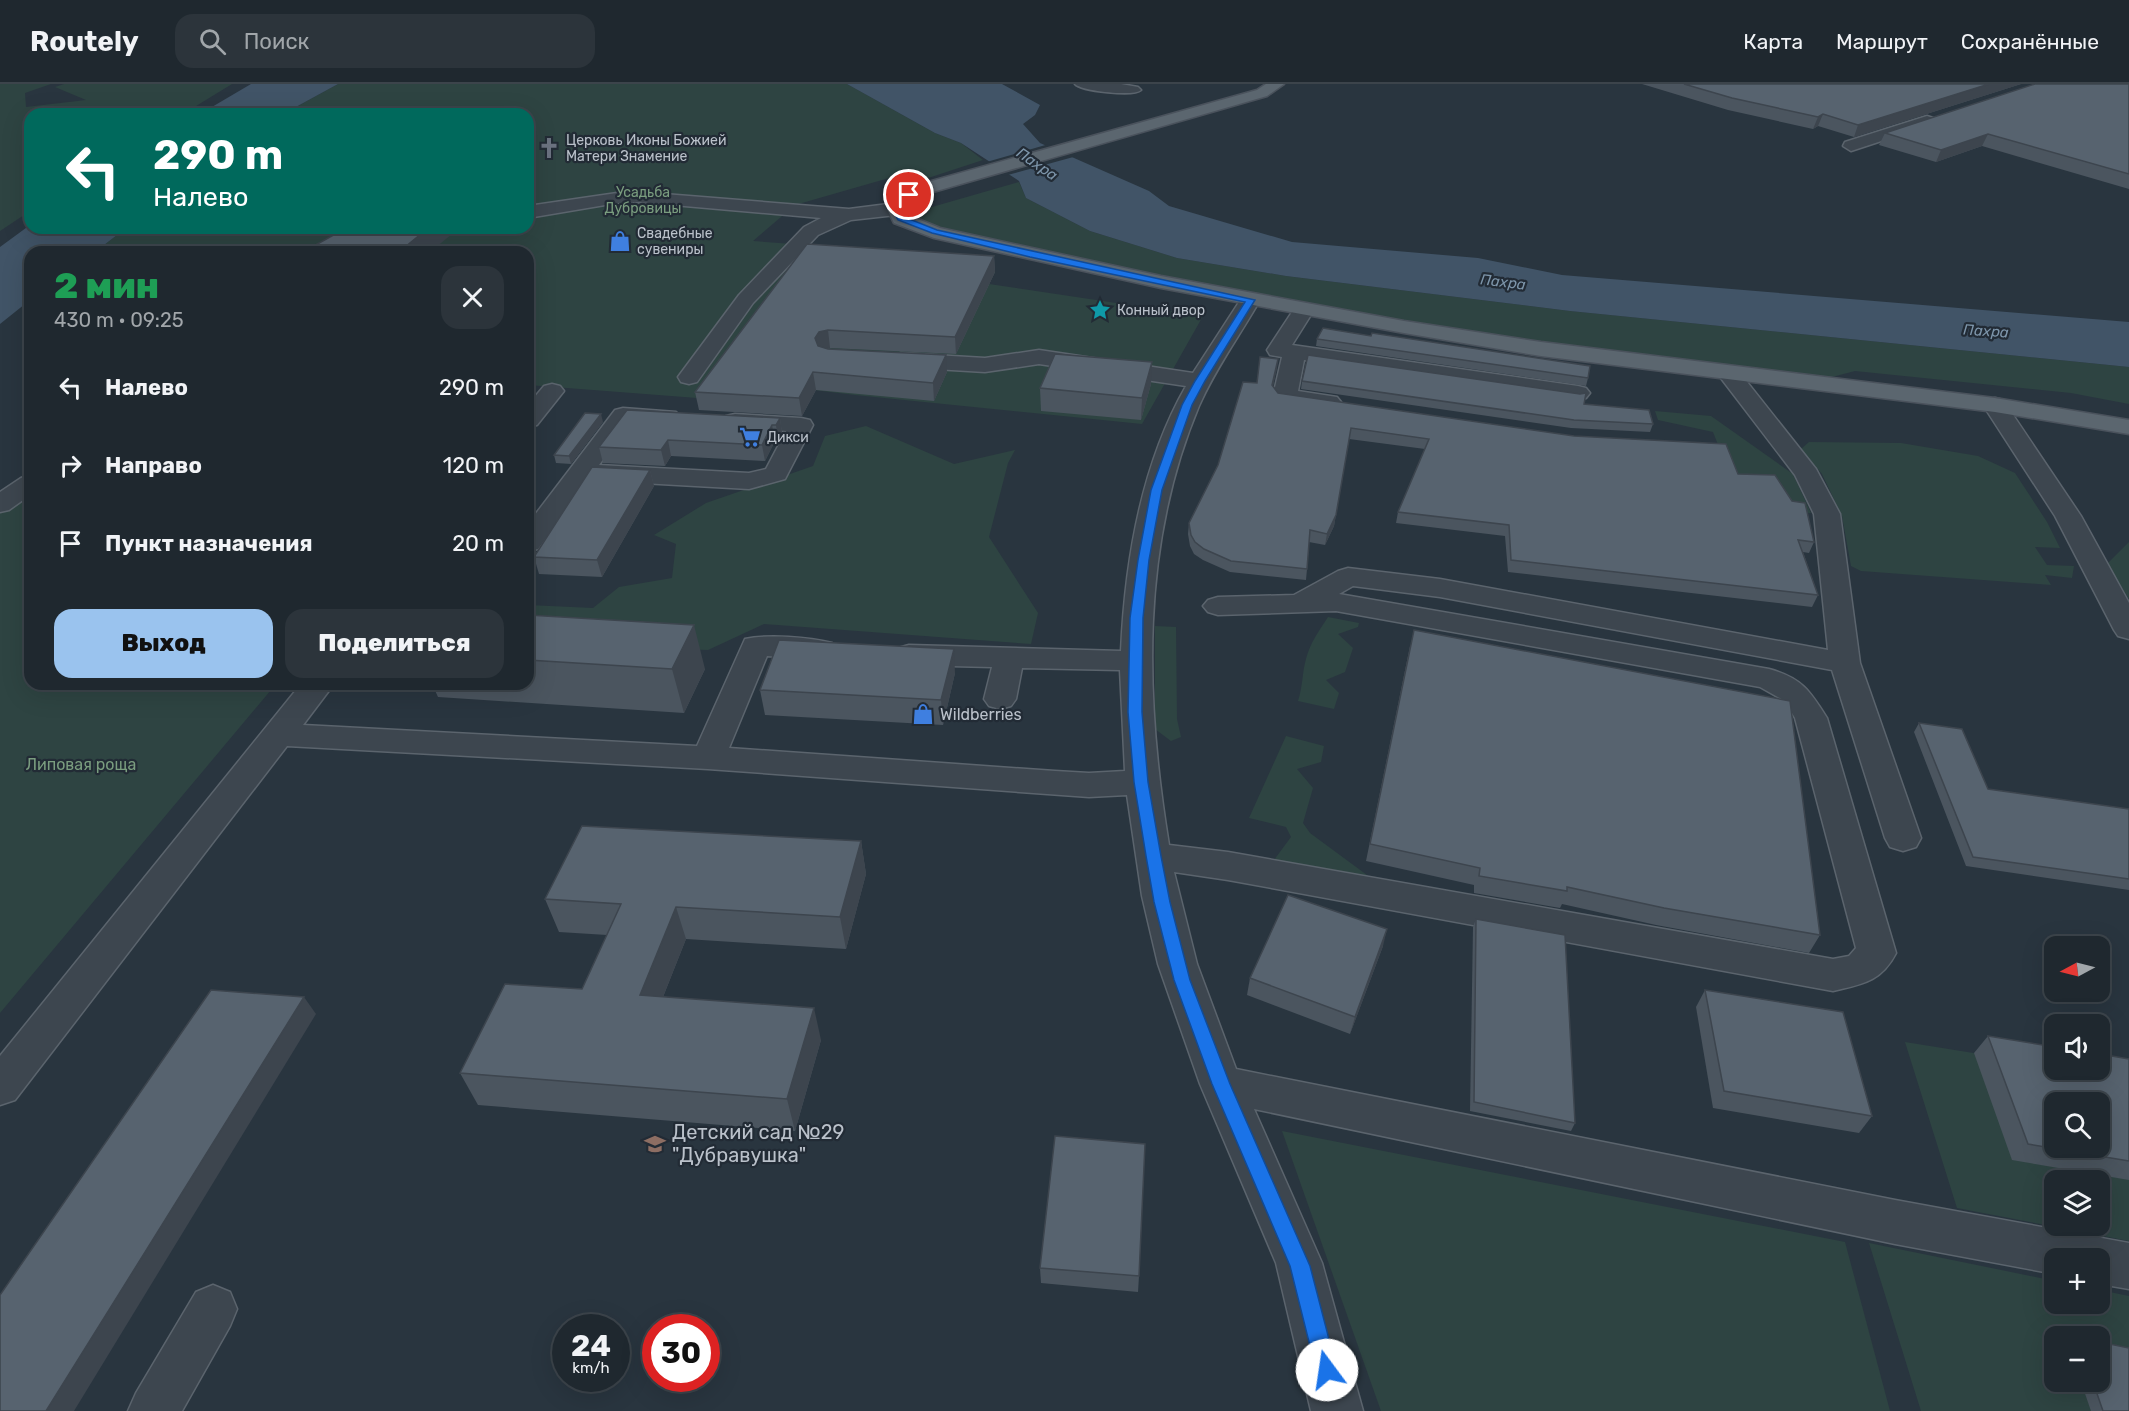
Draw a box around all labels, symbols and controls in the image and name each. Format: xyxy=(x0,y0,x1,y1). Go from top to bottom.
search box xyxy=(175,14,595,68)
text: Routely xyxy=(30,25,139,58)
icon: search xyxy=(196,25,229,58)
text: Поиск xyxy=(244,28,309,55)
text: Карта xyxy=(1743,29,1803,54)
text: Маршрут xyxy=(1836,29,1928,54)
text: Сохранённые xyxy=(1961,29,2099,54)
text: 290 m xyxy=(153,130,283,180)
icon: left xyxy=(54,132,132,210)
place label: Церковь Иконы Божией Матери Знамение xyxy=(566,132,726,165)
church icon: Церковь Иконы Божией Матери Знамение xyxy=(537,136,561,160)
water label: Пахра xyxy=(1013,144,1061,184)
pin xyxy=(883,169,934,220)
icon: arrive xyxy=(892,178,925,211)
text: Налево xyxy=(153,181,249,213)
park label: Усадьба Дубровицы xyxy=(604,184,682,217)
place label: Свадебные сувениры xyxy=(637,225,713,258)
shop icon: Свадебные сувениры xyxy=(608,229,632,253)
text: 2 мин xyxy=(54,264,159,307)
button: close xyxy=(441,266,504,329)
water label: Пахра xyxy=(1479,270,1527,294)
place icon: Конный двор xyxy=(1088,298,1112,322)
place label: Конный двор xyxy=(1117,302,1205,319)
text: 430 m · 09:25 xyxy=(54,308,184,332)
water label: Пахра xyxy=(1963,320,2009,342)
icon: left xyxy=(54,371,87,404)
text: Налево xyxy=(105,374,188,401)
text: 290 m xyxy=(439,374,504,401)
supermarket icon: Дикси xyxy=(738,425,762,449)
place label: Дикси xyxy=(767,429,809,446)
icon: right xyxy=(54,449,87,482)
text: Направо xyxy=(105,452,202,479)
text: 120 m xyxy=(443,452,504,479)
icon: arrive xyxy=(54,527,87,560)
text: Пункт назначения xyxy=(105,530,313,557)
text: 20 m xyxy=(452,530,504,557)
button: Выход xyxy=(54,609,273,678)
button: Поделиться xyxy=(285,609,504,678)
shop icon: Wildberries xyxy=(911,702,935,726)
place label: Wildberries xyxy=(940,705,1022,724)
park label: Липовая роща xyxy=(26,755,136,774)
north arrow xyxy=(2044,936,2110,1002)
map controls xyxy=(2044,936,2110,1392)
button: sound xyxy=(2044,1014,2110,1080)
button: search xyxy=(2044,1092,2110,1158)
place label: Детский сад №29 "Дубравушка" xyxy=(672,1120,844,1167)
school or university icon: Детский сад №29 "Дубравушка" xyxy=(643,1132,667,1156)
button: layers xyxy=(2044,1170,2110,1236)
button: + xyxy=(2044,1248,2110,1314)
speed limit sign: 30 xyxy=(642,1314,720,1392)
button: − xyxy=(2044,1326,2110,1392)
text: 24 xyxy=(571,1328,611,1364)
position arrow xyxy=(1295,1338,1359,1402)
text: km/h xyxy=(572,1359,610,1377)

